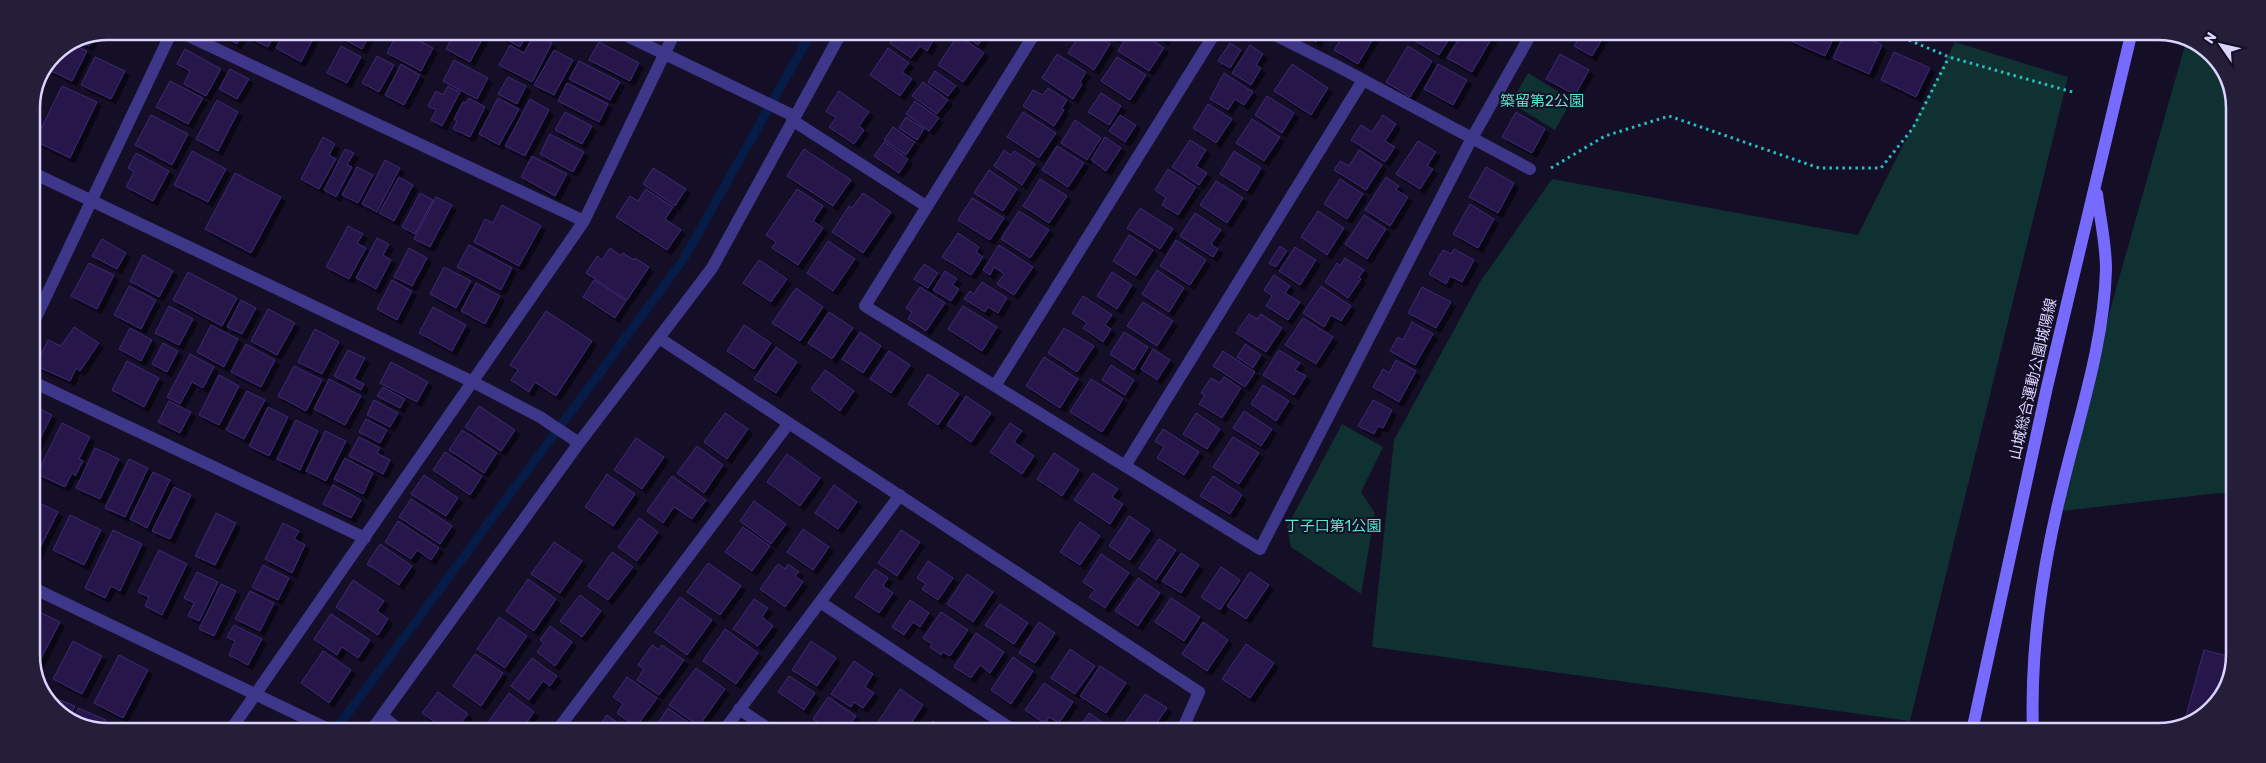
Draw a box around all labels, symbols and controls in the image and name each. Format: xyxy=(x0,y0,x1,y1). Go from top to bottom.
north arrow xyxy=(2196,20,2246,70)
text: N xyxy=(2201,29,2221,47)
park label: 築留第2公園 xyxy=(1500,92,1584,110)
street label: 山城総合運動公園城陽線 xyxy=(2006,297,2060,461)
park label: 丁子口第1公園 xyxy=(1285,517,1381,535)

